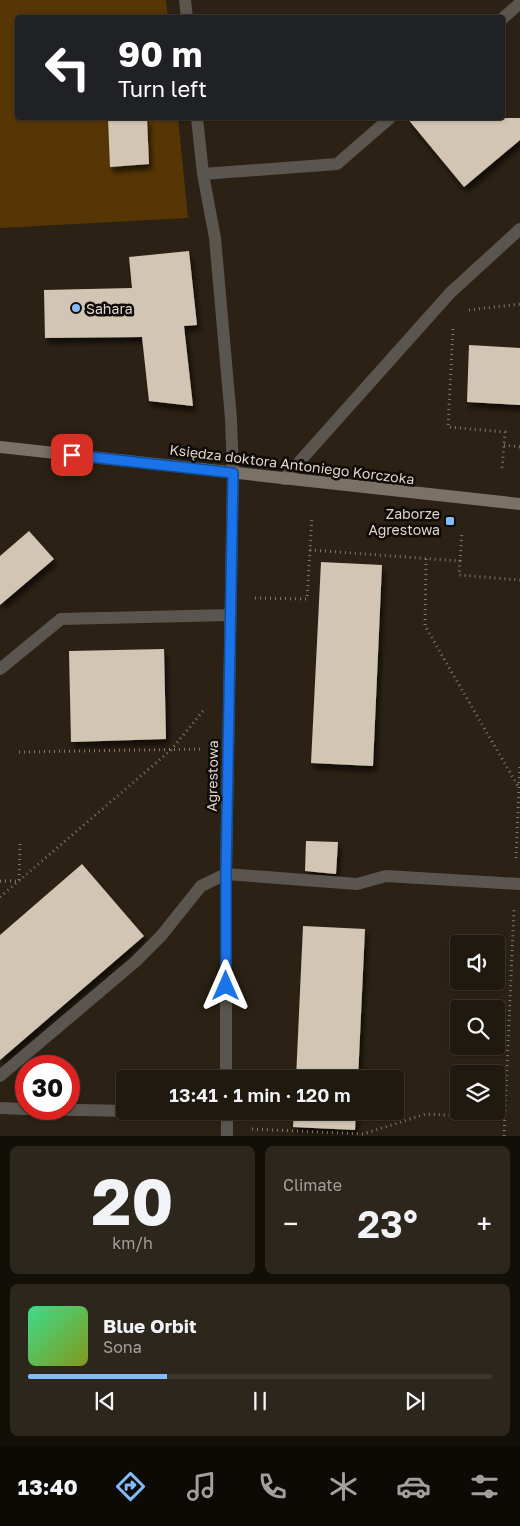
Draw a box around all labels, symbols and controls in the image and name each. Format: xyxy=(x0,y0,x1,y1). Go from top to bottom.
text: 90 m xyxy=(118,33,202,75)
icon: left xyxy=(35,35,100,100)
text: Turn left xyxy=(118,75,207,102)
place label: Sahara xyxy=(86,300,133,317)
marker: Sahara xyxy=(70,302,82,314)
pin xyxy=(51,434,93,476)
icon: arrive xyxy=(58,441,86,469)
street label: Księdza doktora Antoniego Korczoka xyxy=(169,441,415,487)
place label: Zaborze Agrestowa xyxy=(368,505,440,538)
marker: Zaborze Agrestowa xyxy=(444,515,456,527)
street label: Agrestowa xyxy=(203,740,221,812)
map controls xyxy=(450,935,505,1120)
button: sound xyxy=(450,935,505,990)
position arrow xyxy=(199,959,251,1011)
button: search xyxy=(450,1000,505,1055)
speed limit sign: 30 xyxy=(15,1055,80,1120)
button: layers xyxy=(450,1065,505,1120)
text: 13:41 · 1 min · 120 m xyxy=(169,1083,351,1106)
text: 20 xyxy=(92,1161,173,1239)
text: Climate xyxy=(283,1175,342,1195)
text: 23° xyxy=(357,1201,418,1246)
text: − xyxy=(283,1207,298,1240)
text: + xyxy=(477,1207,492,1240)
text: km/h xyxy=(112,1233,153,1253)
text: Blue Orbit xyxy=(103,1314,197,1337)
text: Sona xyxy=(103,1337,142,1357)
icon: previous xyxy=(91,1387,119,1415)
icon: pause xyxy=(246,1387,274,1415)
icon: next xyxy=(401,1387,429,1415)
icon: directions xyxy=(113,1469,148,1504)
icon: music xyxy=(184,1469,219,1504)
icon: phone xyxy=(255,1469,290,1504)
icon: climate xyxy=(326,1469,361,1504)
icon: car xyxy=(396,1469,431,1504)
icon: filters xyxy=(467,1469,502,1504)
text: 13:40 xyxy=(18,1473,78,1500)

